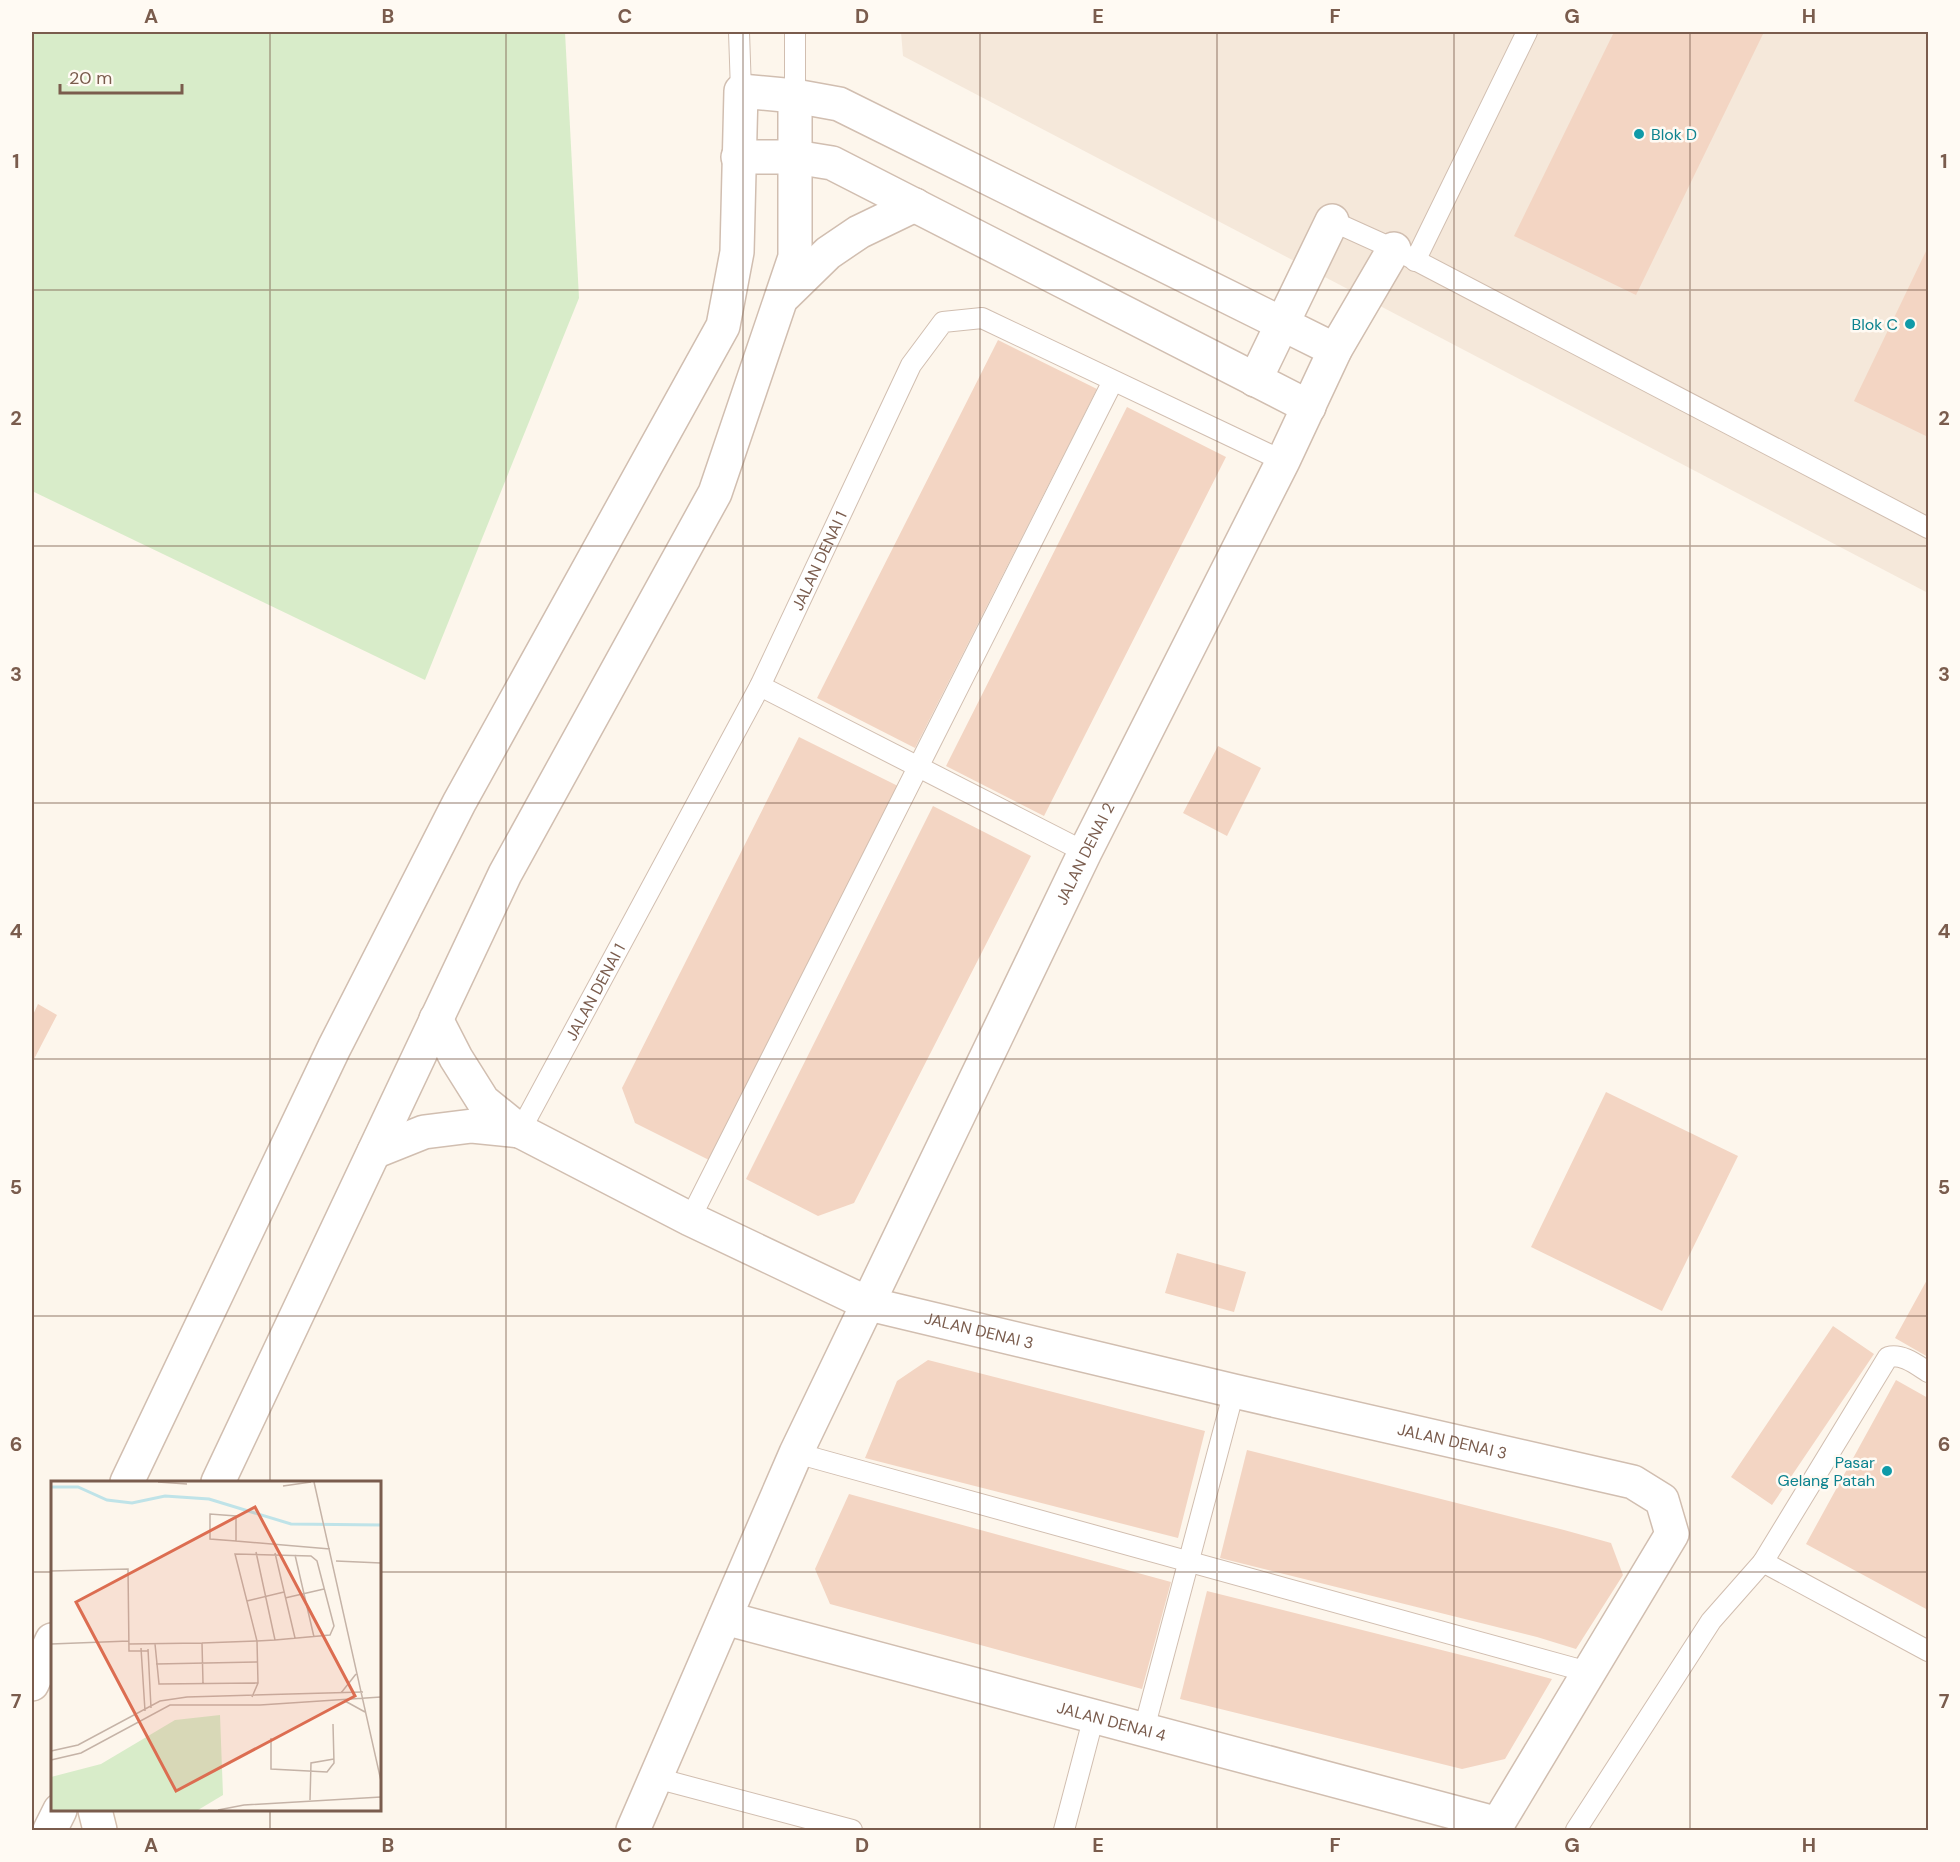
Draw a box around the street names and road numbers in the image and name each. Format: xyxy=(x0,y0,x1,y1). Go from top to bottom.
street label: JALAN DENAI 1 xyxy=(787,508,852,614)
street label: JALAN DENAI 2 xyxy=(1051,799,1119,908)
street label: JALAN DENAI 1 xyxy=(561,940,630,1044)
street label: JALAN DENAI 3 xyxy=(922,1308,1036,1354)
street label: JALAN DENAI 3 xyxy=(1395,1419,1509,1464)
street label: JALAN DENAI 4 xyxy=(1055,1697,1168,1746)

